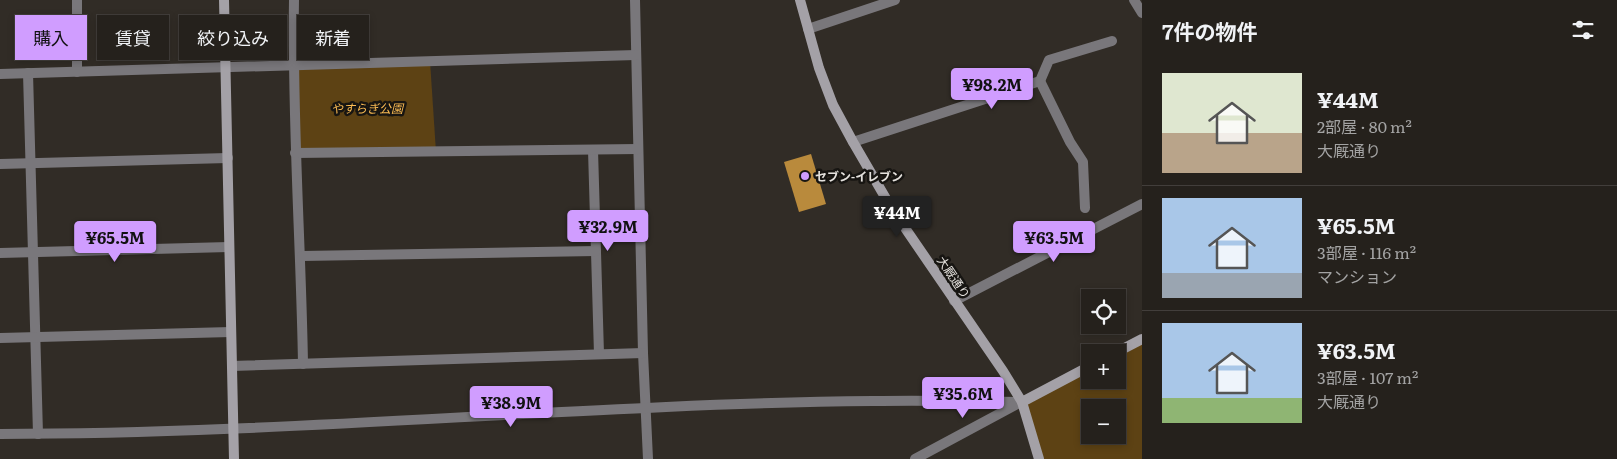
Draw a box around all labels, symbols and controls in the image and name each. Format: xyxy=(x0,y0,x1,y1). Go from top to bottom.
chip: 購入 xyxy=(15,15,87,60)
chip: 賃貸 xyxy=(97,15,169,60)
chip: 絞り込み xyxy=(179,15,287,60)
chip: 新着 xyxy=(297,15,369,60)
text: 7件の物件 xyxy=(1162,15,1257,46)
icon: filters xyxy=(1569,16,1597,44)
pin: ¥98.2M xyxy=(951,68,1033,110)
text: ¥98.2M xyxy=(962,72,1022,96)
text: ¥44M xyxy=(1317,83,1379,114)
icon: home xyxy=(1202,93,1262,153)
park label: やすらぎ公園 xyxy=(331,99,405,117)
text: 2部屋 · 80 m² xyxy=(1317,114,1412,138)
text: 大厩通り xyxy=(1317,138,1381,162)
place label: セブン-イレブン xyxy=(815,167,903,185)
marker: セブン-イレブン xyxy=(799,170,811,182)
pin: ¥44M xyxy=(867,196,927,238)
text: ¥44M xyxy=(873,200,921,224)
text: ¥65.5M xyxy=(1317,209,1395,240)
pin: ¥32.9M xyxy=(567,210,649,252)
text: ¥32.9M xyxy=(578,214,638,238)
icon: home xyxy=(1202,218,1262,278)
pin: ¥65.5M xyxy=(74,220,156,263)
pin: ¥63.5M xyxy=(1013,220,1095,263)
text: ¥65.5M xyxy=(85,225,145,249)
text: ¥63.5M xyxy=(1024,225,1084,249)
text: 3部屋 · 116 m² xyxy=(1317,240,1416,264)
street label: 大厩通り xyxy=(933,252,975,302)
text: マンション xyxy=(1317,264,1397,288)
map controls xyxy=(1081,289,1126,444)
button: locate xyxy=(1081,289,1126,334)
text: ¥63.5M xyxy=(1317,334,1396,365)
icon: home xyxy=(1202,343,1262,403)
button: + xyxy=(1081,344,1126,389)
text: 3部屋 · 107 m² xyxy=(1317,365,1418,389)
pin: ¥35.6M xyxy=(922,376,1004,419)
text: ¥35.6M xyxy=(933,381,993,405)
pin: ¥38.9M xyxy=(470,386,552,428)
text: 大厩通り xyxy=(1317,389,1381,413)
text: ¥38.9M xyxy=(481,390,541,414)
button: − xyxy=(1081,399,1126,444)

